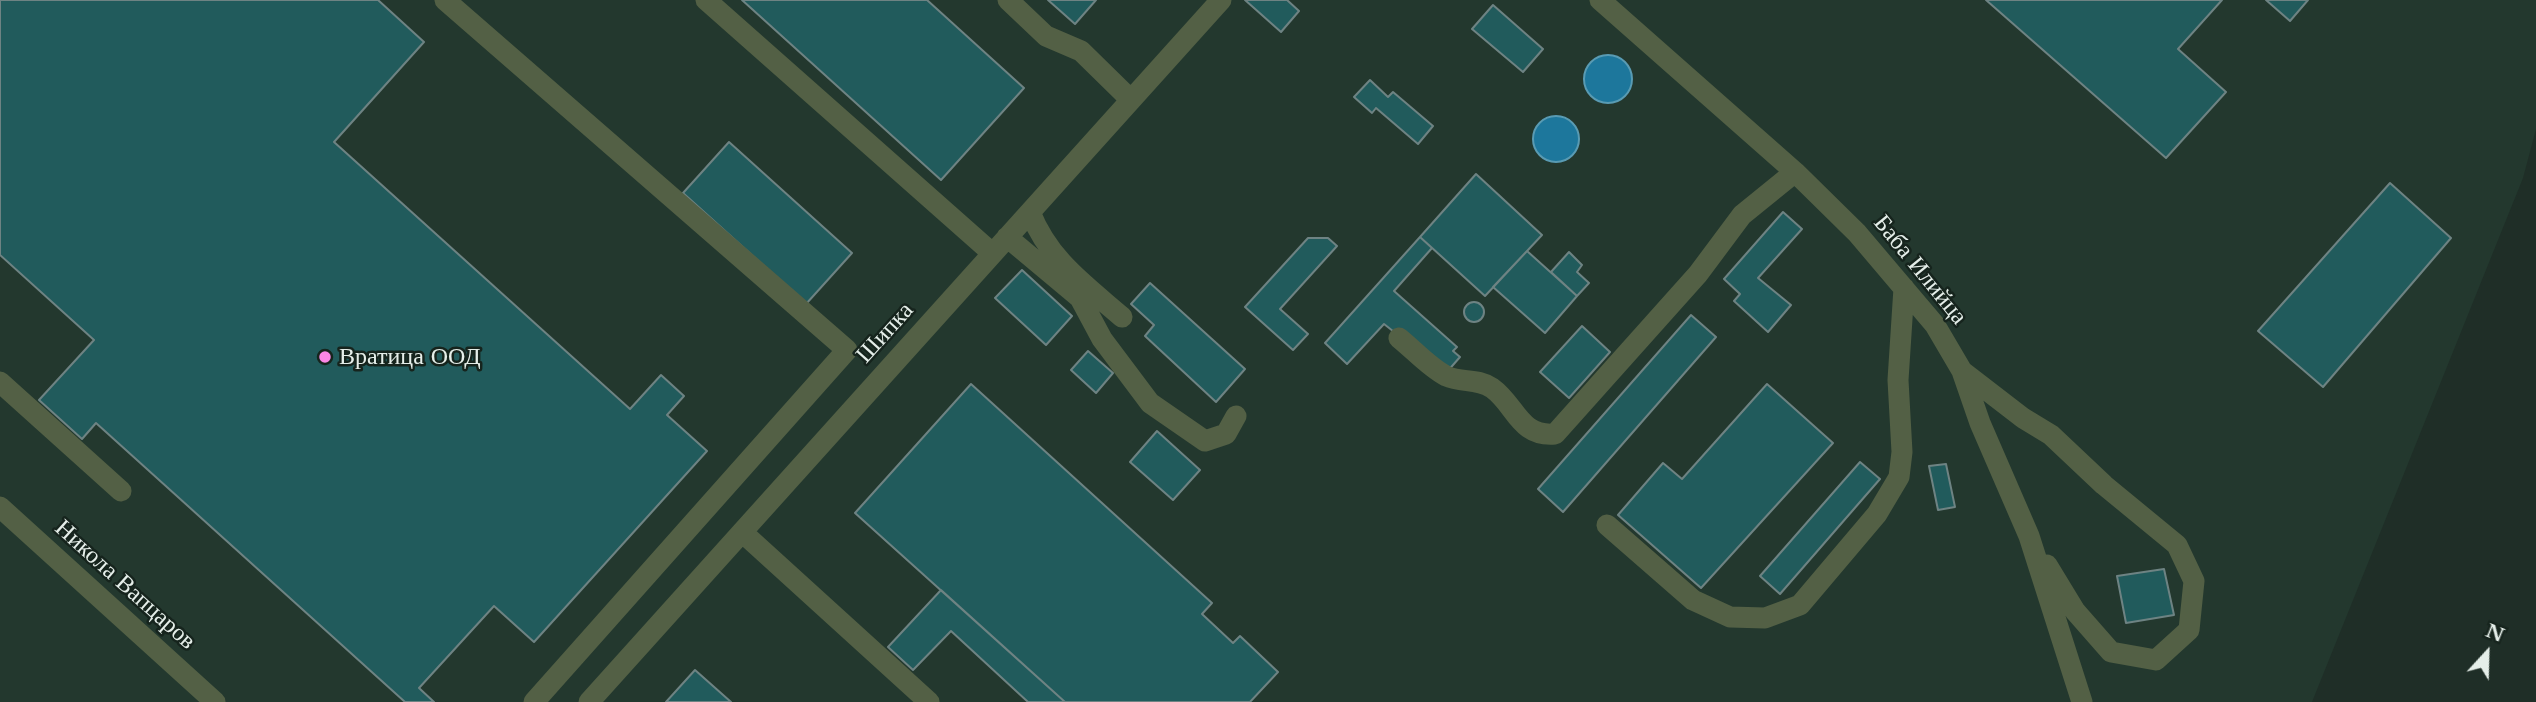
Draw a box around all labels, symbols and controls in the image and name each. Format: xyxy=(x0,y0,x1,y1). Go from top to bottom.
street label: Баба Илийца xyxy=(1867,209,1973,331)
street label: Шипка xyxy=(850,297,920,369)
place label: Вратица ООД xyxy=(339,343,481,371)
marker: Вратица ООД xyxy=(317,349,333,365)
street label: Никола Вапцаров xyxy=(49,514,201,656)
north arrow xyxy=(2452,618,2522,688)
text: N xyxy=(2482,619,2508,647)

